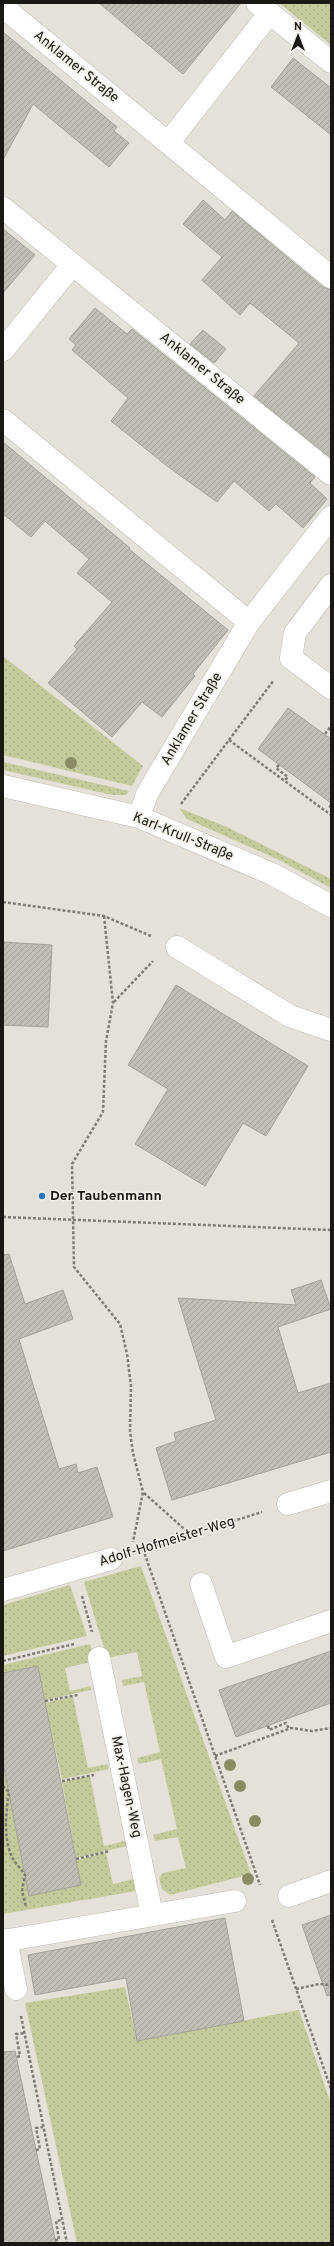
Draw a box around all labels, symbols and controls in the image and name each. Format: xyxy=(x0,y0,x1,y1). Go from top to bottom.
north arrow xyxy=(278,16,318,56)
text: N xyxy=(294,20,302,34)
street label: Anklamer Straße xyxy=(30,27,122,107)
street label: Anklamer Straße xyxy=(156,329,248,409)
street label: Anklamer Straße xyxy=(158,670,226,768)
street label: Karl-Krull-Straße xyxy=(130,809,236,865)
place label: Der Taubenmann xyxy=(50,1188,162,1205)
marker: Der Taubenmann xyxy=(37,1191,47,1201)
street label: Adolf-Hofmeister-Weg xyxy=(97,1513,237,1571)
street label: Max-Hagen-Weg xyxy=(107,1735,145,1839)

